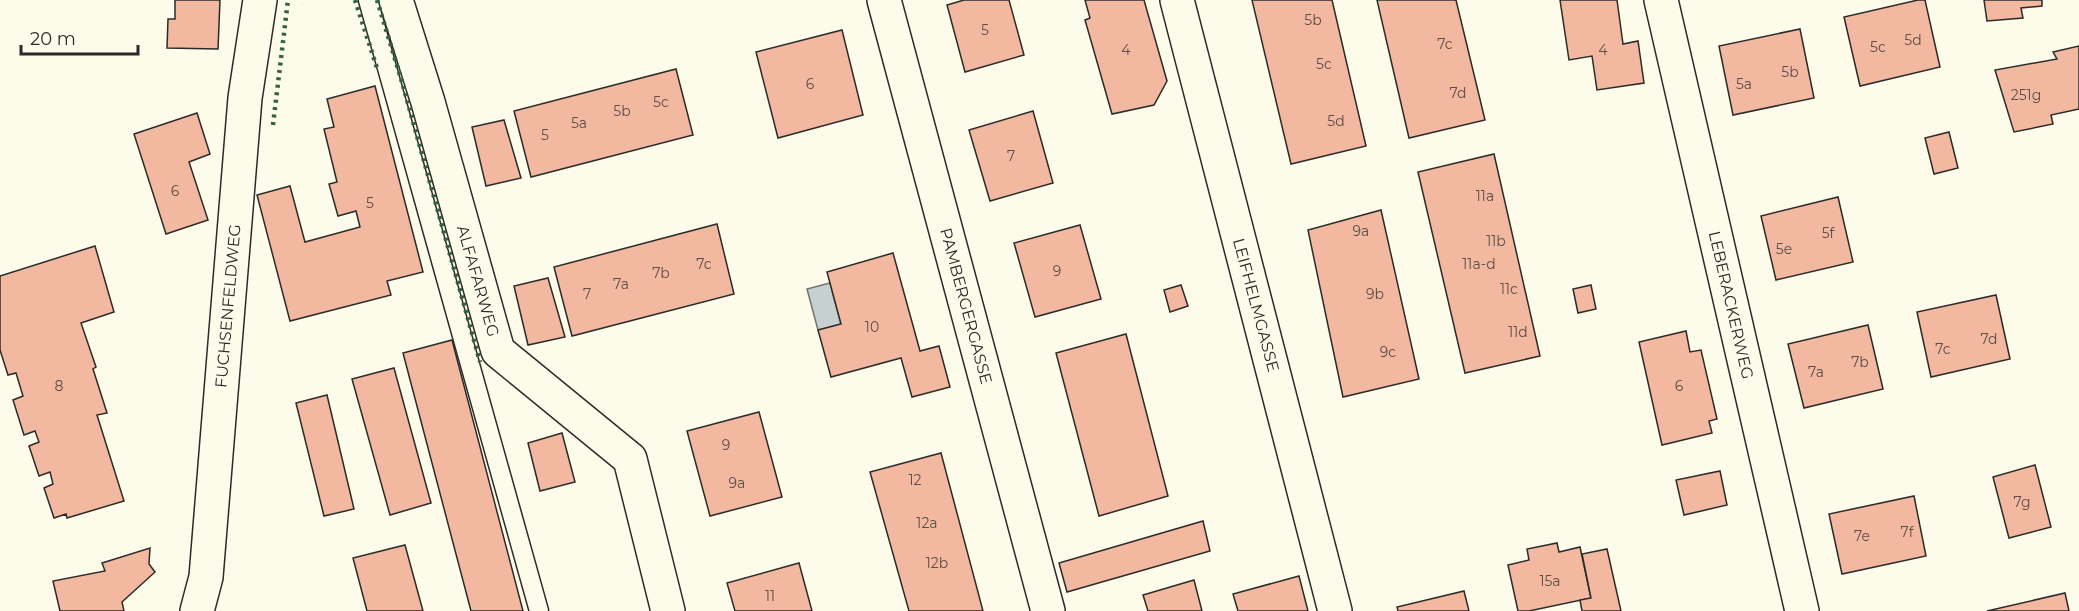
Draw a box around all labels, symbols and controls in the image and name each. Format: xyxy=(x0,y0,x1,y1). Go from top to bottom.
house number: 5b xyxy=(1304,11,1322,29)
scale bar xyxy=(21,18,138,56)
house number: 5 xyxy=(981,21,989,39)
text: 20 m xyxy=(30,28,76,50)
house number: 5d xyxy=(1904,31,1922,49)
house number: 7c xyxy=(1437,35,1453,53)
house number: 5c xyxy=(1870,38,1886,56)
house number: 4 xyxy=(1121,41,1131,59)
house number: 4 xyxy=(1598,41,1608,59)
house number: 5c xyxy=(1316,55,1332,73)
house number: 5b xyxy=(1781,63,1799,81)
house number: 6 xyxy=(806,75,815,93)
house number: 5a xyxy=(1736,75,1752,93)
house number: 7d xyxy=(1449,84,1467,102)
house number: 251g xyxy=(2011,86,2041,104)
house number: 5c xyxy=(653,93,669,111)
house number: 5b xyxy=(613,102,631,120)
house number: 5d xyxy=(1327,112,1345,130)
house number: 5a xyxy=(571,114,587,132)
house number: 5 xyxy=(541,126,549,144)
house number: 7 xyxy=(1007,147,1015,165)
house number: 6 xyxy=(171,182,180,200)
house number: 11a xyxy=(1476,187,1494,205)
house number: 5 xyxy=(366,194,374,212)
house number: 9a xyxy=(1353,222,1369,240)
street label: FUCHSENFELDWEG xyxy=(211,223,245,389)
street label: ALFAFARWEG xyxy=(453,223,503,339)
house number: 5f xyxy=(1822,224,1836,242)
street label: PAMBERGERGASSE xyxy=(936,226,996,386)
street label: LEBERACKERWEG xyxy=(1705,229,1757,381)
house number: 11b xyxy=(1486,232,1506,250)
street label: LEIFHELMGASSE xyxy=(1229,236,1283,374)
house number: 5e xyxy=(1776,240,1792,258)
house number: 7c xyxy=(696,255,712,273)
house number: 11a-d xyxy=(1462,255,1496,273)
house number: 9 xyxy=(1053,262,1061,280)
house number: 7b xyxy=(652,264,670,282)
house number: 7a xyxy=(613,275,629,293)
house number: 11c xyxy=(1500,280,1518,298)
house number: 7 xyxy=(583,285,591,303)
house number: 9b xyxy=(1366,285,1384,303)
house number: 10 xyxy=(865,318,879,336)
house number: 11d xyxy=(1508,323,1528,341)
house number: 7d xyxy=(1980,330,1998,348)
house number: 7c xyxy=(1935,340,1951,358)
house number: 9c xyxy=(1380,343,1396,361)
house number: 7b xyxy=(1851,353,1869,371)
house number: 7a xyxy=(1808,363,1824,381)
house number: 8 xyxy=(55,377,64,395)
house number: 6 xyxy=(1675,377,1684,395)
house number: 9 xyxy=(722,436,730,454)
house number: 12 xyxy=(908,471,922,489)
house number: 9a xyxy=(729,474,745,492)
house number: 7g xyxy=(2013,493,2031,511)
house number: 12a xyxy=(916,514,938,532)
house number: 7f xyxy=(1901,523,1915,541)
house number: 7e xyxy=(1854,527,1870,545)
house number: 12b xyxy=(926,554,948,572)
house number: 15a xyxy=(1539,572,1561,590)
house number: 11 xyxy=(765,587,775,605)

